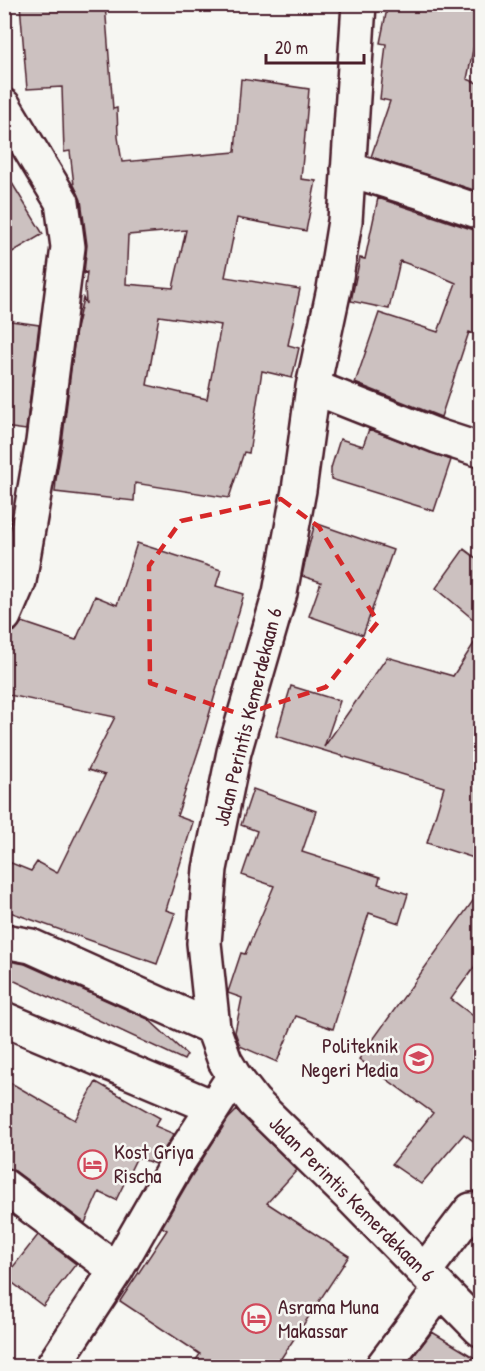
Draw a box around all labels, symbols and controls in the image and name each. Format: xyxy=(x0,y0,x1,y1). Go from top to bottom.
scale bar xyxy=(266,27,364,65)
text: 20 m xyxy=(275,35,308,60)
street label: Jalan Perintis Kemerdekaan 6 xyxy=(206,605,289,829)
place label: Politeknik Negeri Media xyxy=(301,1031,398,1084)
school or university icon: Politeknik Negeri Media xyxy=(403,1042,435,1074)
street label: Jalan Perintis Kemerdekaan 6 xyxy=(263,1109,442,1288)
place label: Kost Griya Rischa xyxy=(114,1137,194,1190)
hotel icon: Kost Griya Rischa xyxy=(77,1148,109,1180)
place label: Asrama Muna Makassar xyxy=(278,1292,379,1345)
hotel icon: Asrama Muna Makassar xyxy=(241,1303,273,1335)

